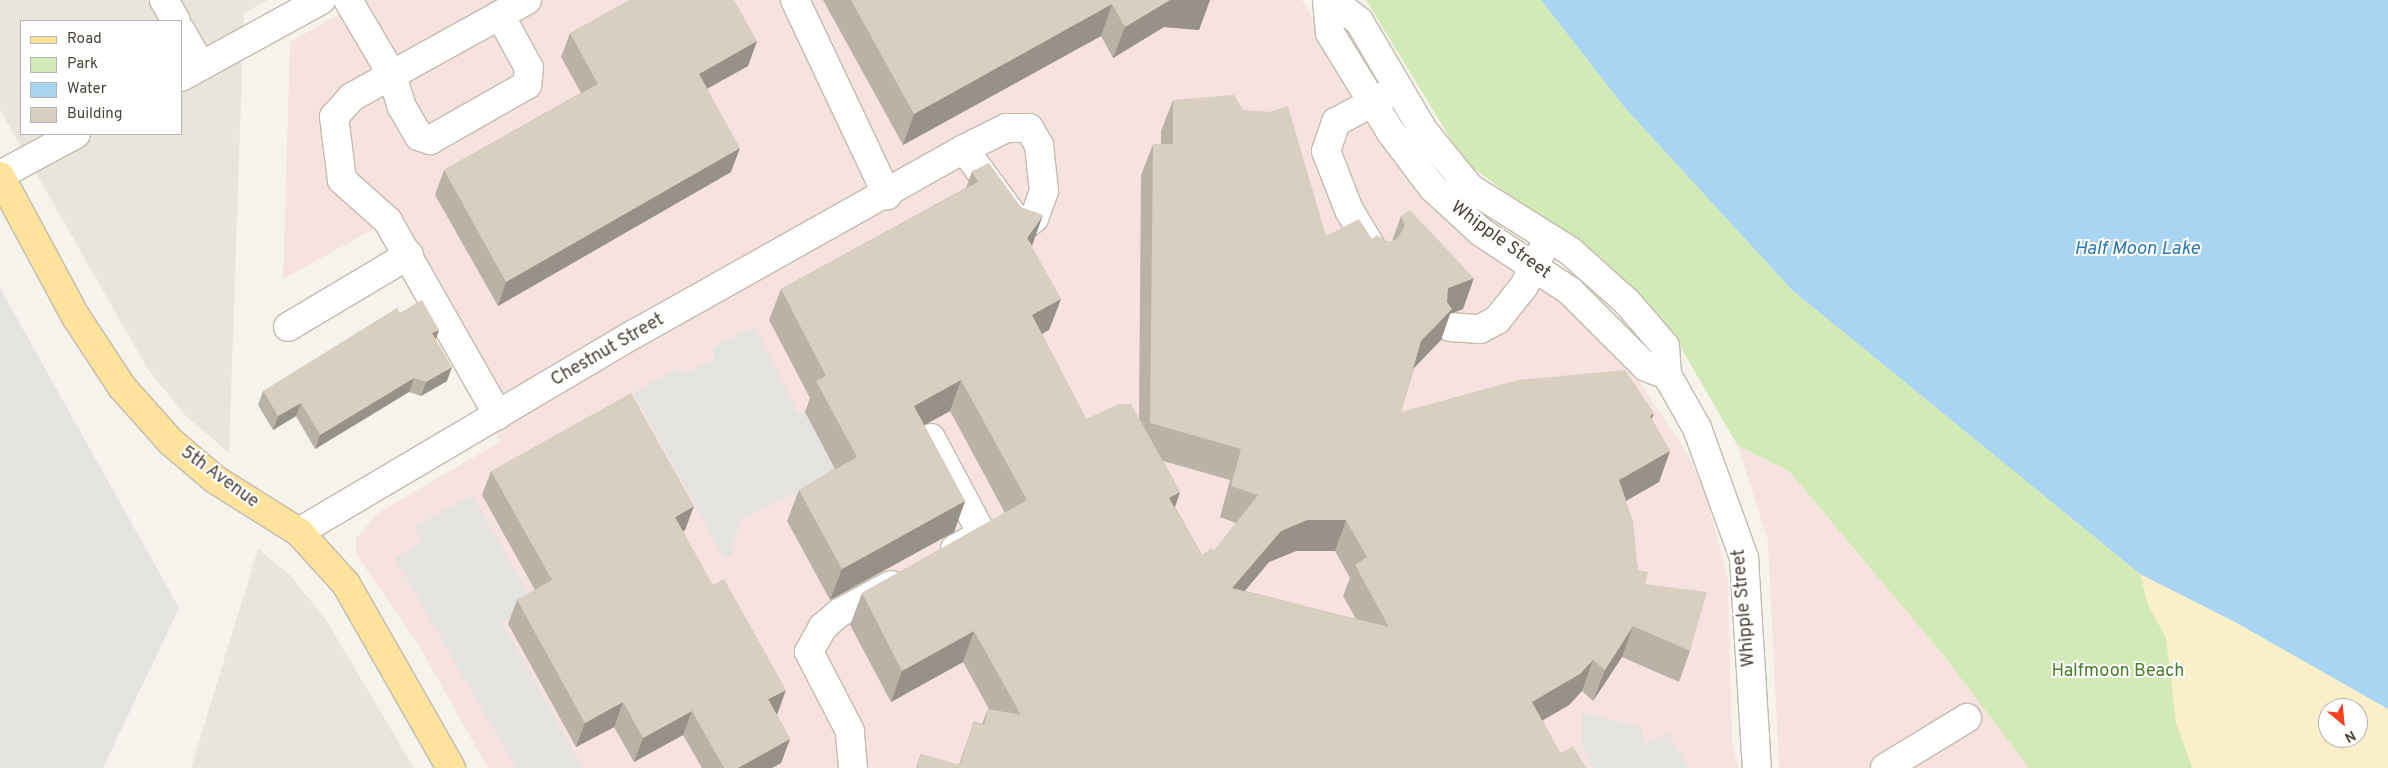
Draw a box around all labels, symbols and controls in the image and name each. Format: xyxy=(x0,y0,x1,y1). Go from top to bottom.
legend xyxy=(20,20,182,135)
text: Road xyxy=(67,30,102,49)
text: Park xyxy=(67,55,98,74)
text: Water xyxy=(67,80,106,99)
text: Building xyxy=(67,105,122,124)
street label: Whipple Street xyxy=(1446,198,1554,284)
water label: Half Moon Lake xyxy=(2074,239,2200,261)
street label: Chestnut Street xyxy=(548,310,668,392)
street label: 5th Avenue xyxy=(175,442,263,514)
street label: Whipple Street xyxy=(1729,548,1761,668)
park label: Halfmoon Beach xyxy=(2052,661,2184,683)
north arrow xyxy=(2318,698,2368,748)
text: N xyxy=(2341,726,2358,746)

